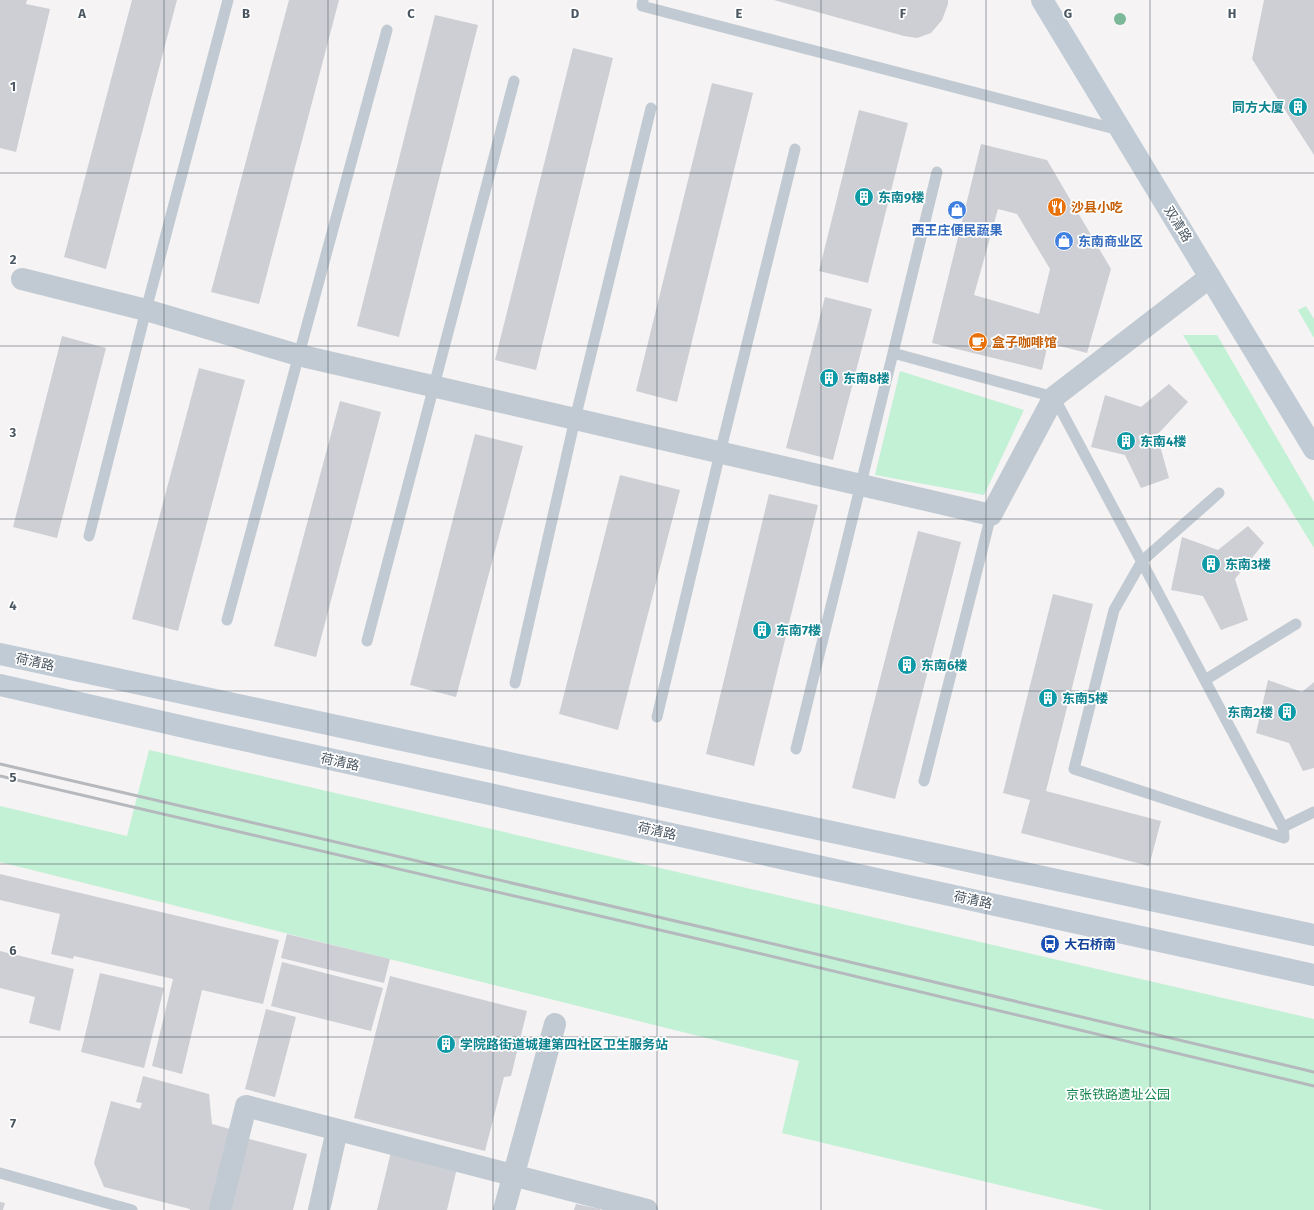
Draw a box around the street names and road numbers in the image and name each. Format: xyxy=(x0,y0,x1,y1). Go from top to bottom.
street label: 双清路 xyxy=(1161,203,1195,245)
street label: 荷清路 xyxy=(14,651,56,673)
street label: 荷清路 xyxy=(319,751,361,773)
street label: 荷清路 xyxy=(636,820,678,842)
street label: 荷清路 xyxy=(952,889,994,911)

